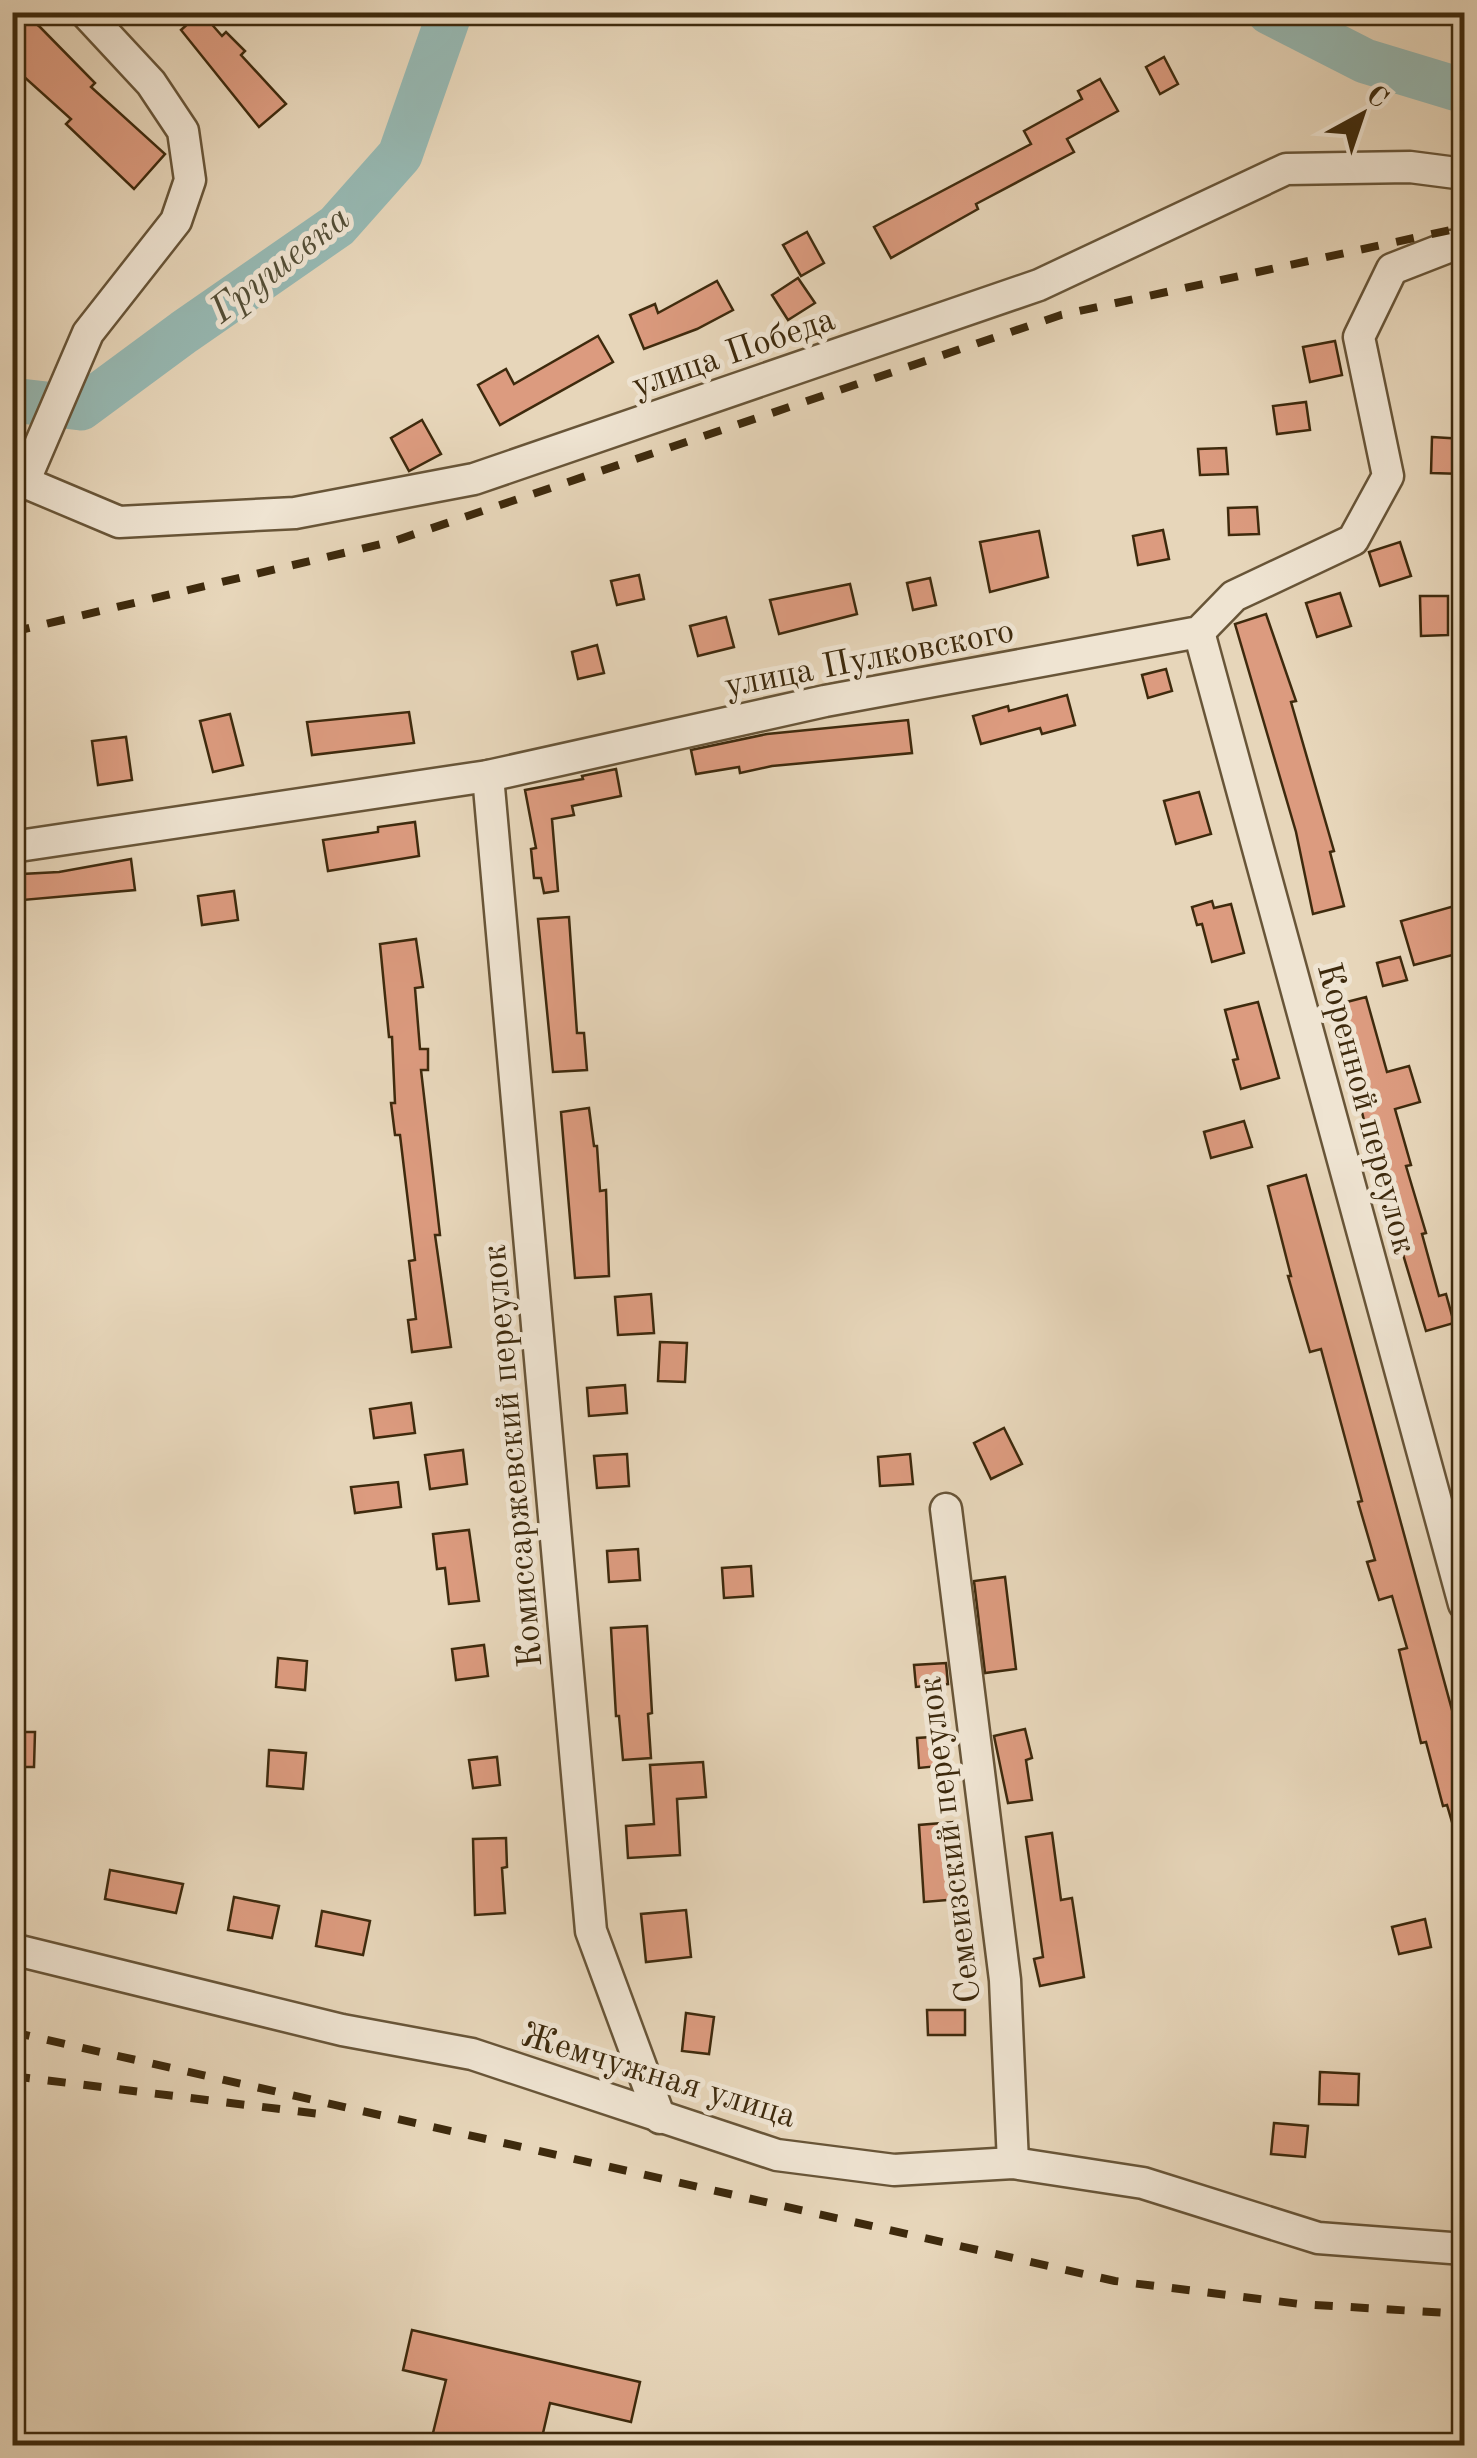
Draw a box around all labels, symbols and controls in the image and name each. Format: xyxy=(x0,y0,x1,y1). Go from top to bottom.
north arrow xyxy=(1312,65,1412,165)
text: С xyxy=(1360,81,1393,115)
water label: Грушевка xyxy=(203,199,358,332)
street label: улица Победа xyxy=(628,302,840,404)
street label: улица Пулковского xyxy=(722,614,1017,705)
street label: Коренной переулок xyxy=(1310,959,1421,1258)
street label: Комиссаржевский переулок xyxy=(478,1243,549,1669)
street label: Семеизский переулок xyxy=(913,1674,988,2005)
street label: Жемчужная улица xyxy=(517,2018,800,2135)

